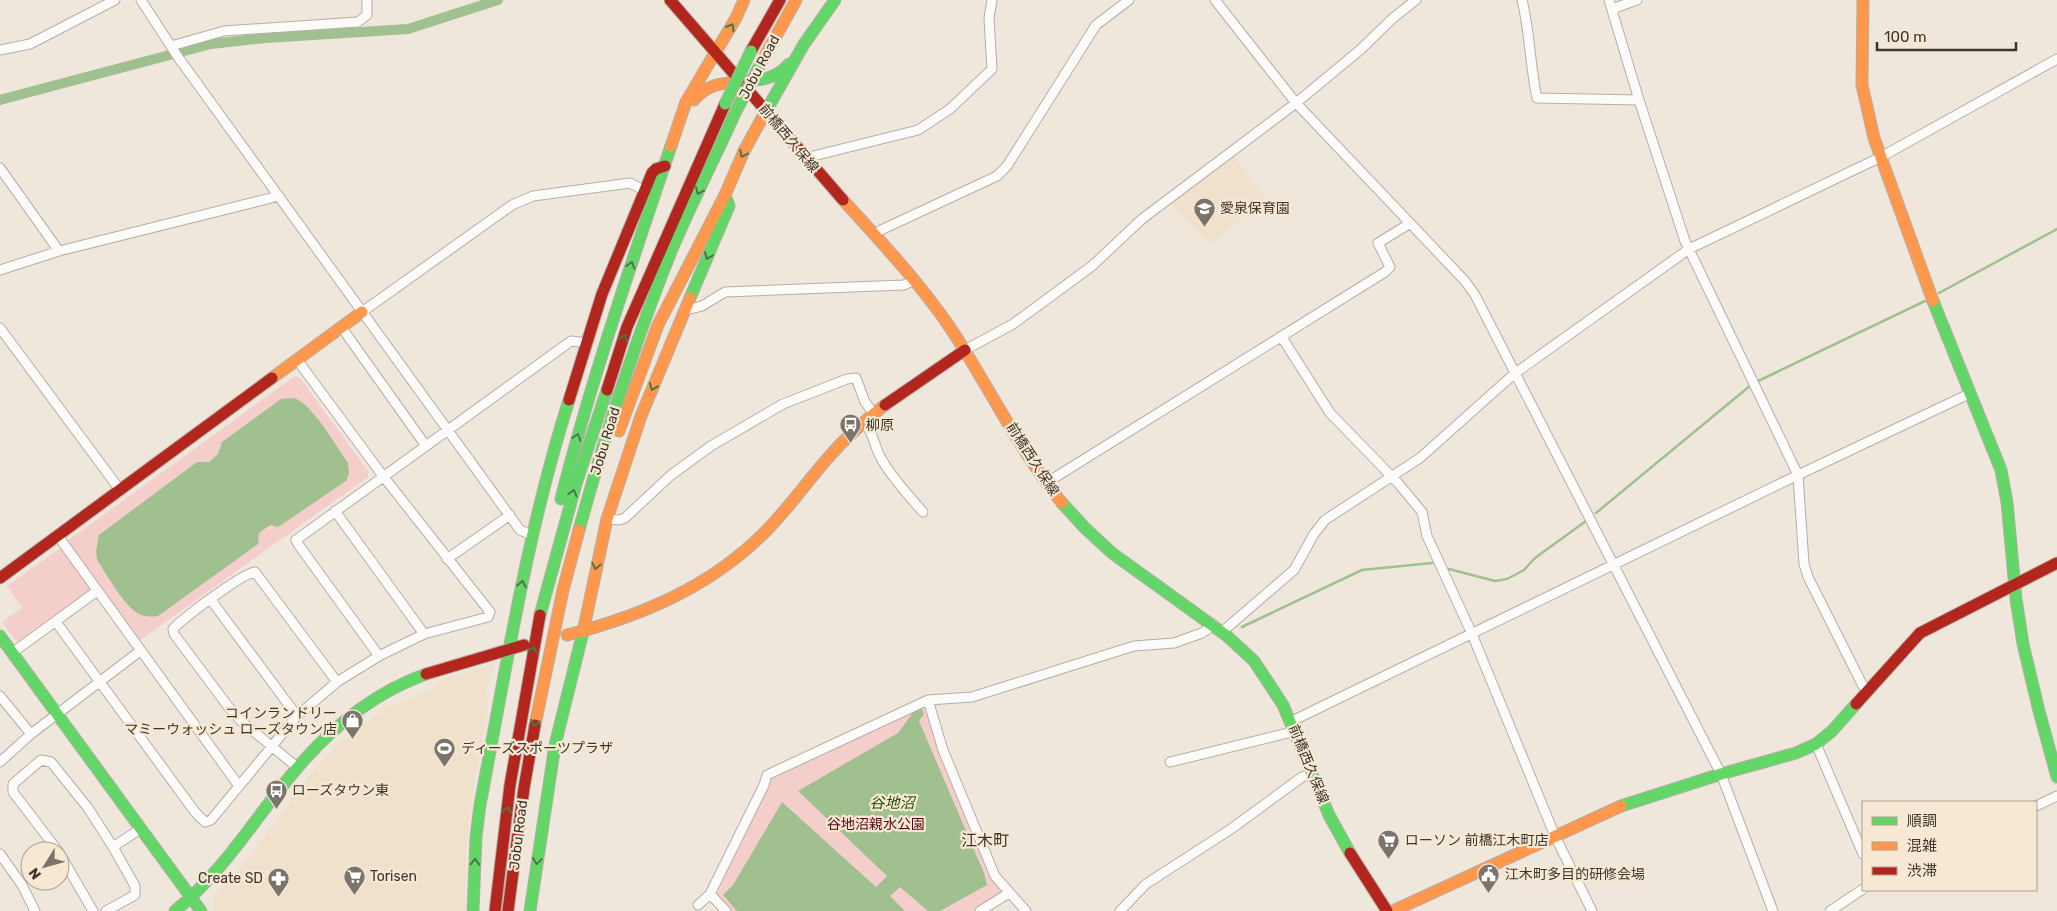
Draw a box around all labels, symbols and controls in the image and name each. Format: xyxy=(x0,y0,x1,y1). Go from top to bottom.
scale bar xyxy=(1877,20,2016,52)
one-way arrow xyxy=(724,23,734,32)
text: 100 m xyxy=(1884,28,1926,46)
street label: Jobu Road xyxy=(735,32,783,102)
street label: 前橋西久保線 xyxy=(755,101,822,176)
one-way arrow xyxy=(739,149,749,158)
one-way arrow xyxy=(695,186,705,195)
school or university icon: 愛泉保育園 xyxy=(1192,196,1216,227)
place label: 愛泉保育園 xyxy=(1220,200,1290,217)
one-way arrow xyxy=(704,251,714,260)
one-way arrow xyxy=(626,262,636,270)
one-way arrow xyxy=(618,335,628,343)
one-way arrow xyxy=(649,382,659,391)
street label: Jobu Road xyxy=(587,405,624,477)
bus stop icon: 柳原 xyxy=(838,413,862,444)
place label: 柳原 xyxy=(866,417,894,434)
street label: 前橋西久保線 xyxy=(1003,419,1063,499)
one-way arrow xyxy=(571,433,581,441)
one-way arrow xyxy=(568,489,578,497)
one-way arrow xyxy=(592,562,602,571)
one-way arrow xyxy=(517,579,527,588)
one-way arrow xyxy=(527,646,538,655)
place label: コインランドリー マミーウォッシュ ローズタウン店 xyxy=(124,705,337,738)
shop icon: コインランドリー マミーウォッシュ ローズタウン店 xyxy=(341,709,365,740)
one-way arrow xyxy=(530,718,540,727)
street label: 前橋西久保線 xyxy=(1285,722,1332,806)
sports icon: ディーズスポーツプラザ xyxy=(433,736,457,767)
place label: ディーズスポーツプラザ xyxy=(461,740,613,757)
bus stop icon: ローズタウン東 xyxy=(264,778,288,809)
place label: ローズタウン東 xyxy=(292,782,389,799)
water label: 谷地沼 xyxy=(869,794,916,812)
street label: Jobu Road xyxy=(506,799,531,871)
legend xyxy=(1862,801,2037,891)
one-way arrow xyxy=(501,806,512,814)
text: 順調 xyxy=(1907,812,1937,830)
park label: 谷地沼親水公園 xyxy=(827,816,925,833)
supermarket icon: ローソン 前橋江木町店 xyxy=(1377,828,1401,859)
district label: 江木町 xyxy=(961,831,1009,850)
place label: ローソン 前橋江木町店 xyxy=(1405,832,1548,849)
text: 混雑 xyxy=(1907,837,1937,855)
north arrow xyxy=(20,841,70,891)
one-way arrow xyxy=(532,857,543,865)
one-way arrow xyxy=(469,858,480,866)
public building icon: 江木町多目的研修会場 xyxy=(1477,862,1501,893)
text: 渋滞 xyxy=(1907,862,1937,880)
text: N xyxy=(25,864,45,883)
supermarket icon: Torisen xyxy=(342,864,366,895)
pharmacy icon: Create SD xyxy=(267,866,291,897)
place label: 江木町多目的研修会場 xyxy=(1505,866,1645,883)
place label: Torisen xyxy=(370,868,417,885)
place label: Create SD xyxy=(198,870,263,887)

